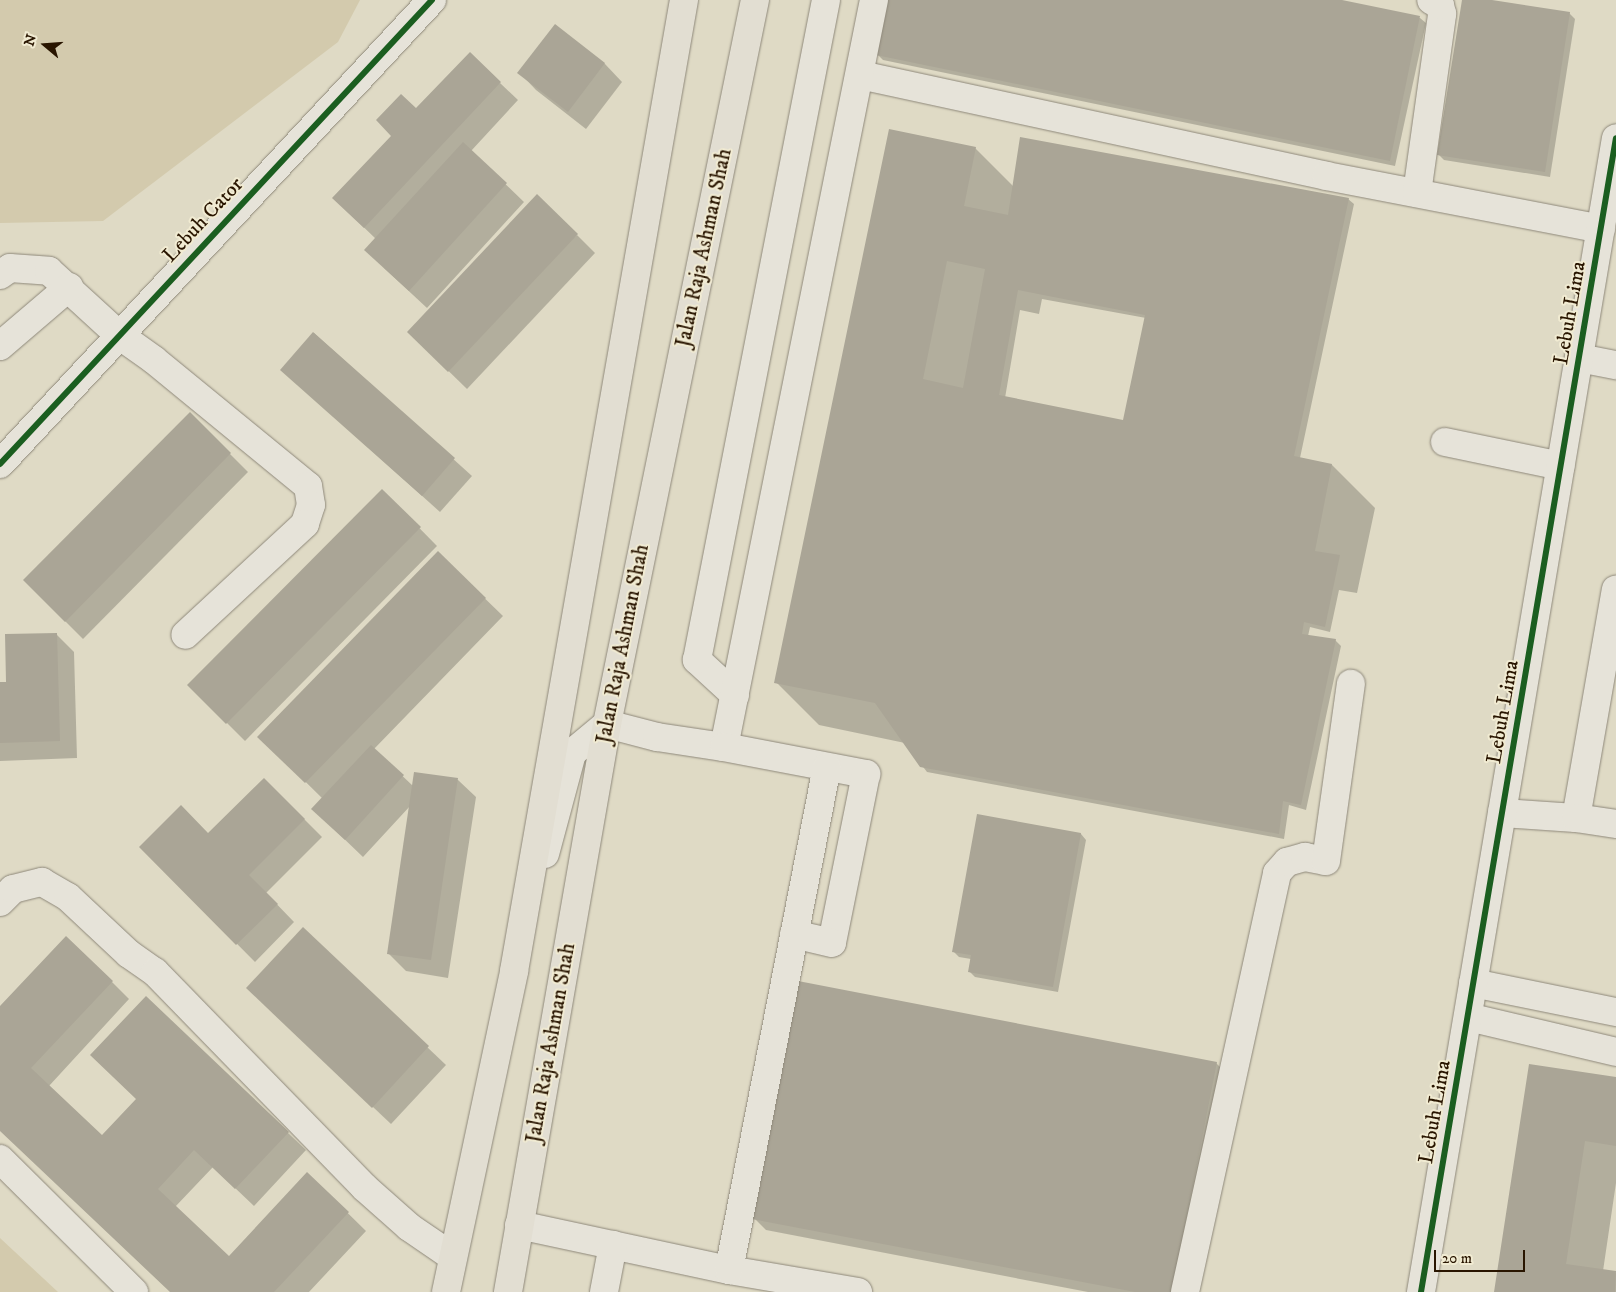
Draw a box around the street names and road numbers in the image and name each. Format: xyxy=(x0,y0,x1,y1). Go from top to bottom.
street label: Jalan Raja Ashman Shah xyxy=(671,146,737,350)
street label: Lebuh Cator xyxy=(157,172,249,268)
street label: Lebuh Lima xyxy=(1549,259,1591,367)
street label: Jalan Raja Ashman Shah xyxy=(591,542,655,746)
street label: Lebuh Lima xyxy=(1482,658,1524,766)
street label: Jalan Raja Ashman Shah xyxy=(521,941,581,1145)
street label: Lebuh Lima xyxy=(1414,1058,1456,1166)

